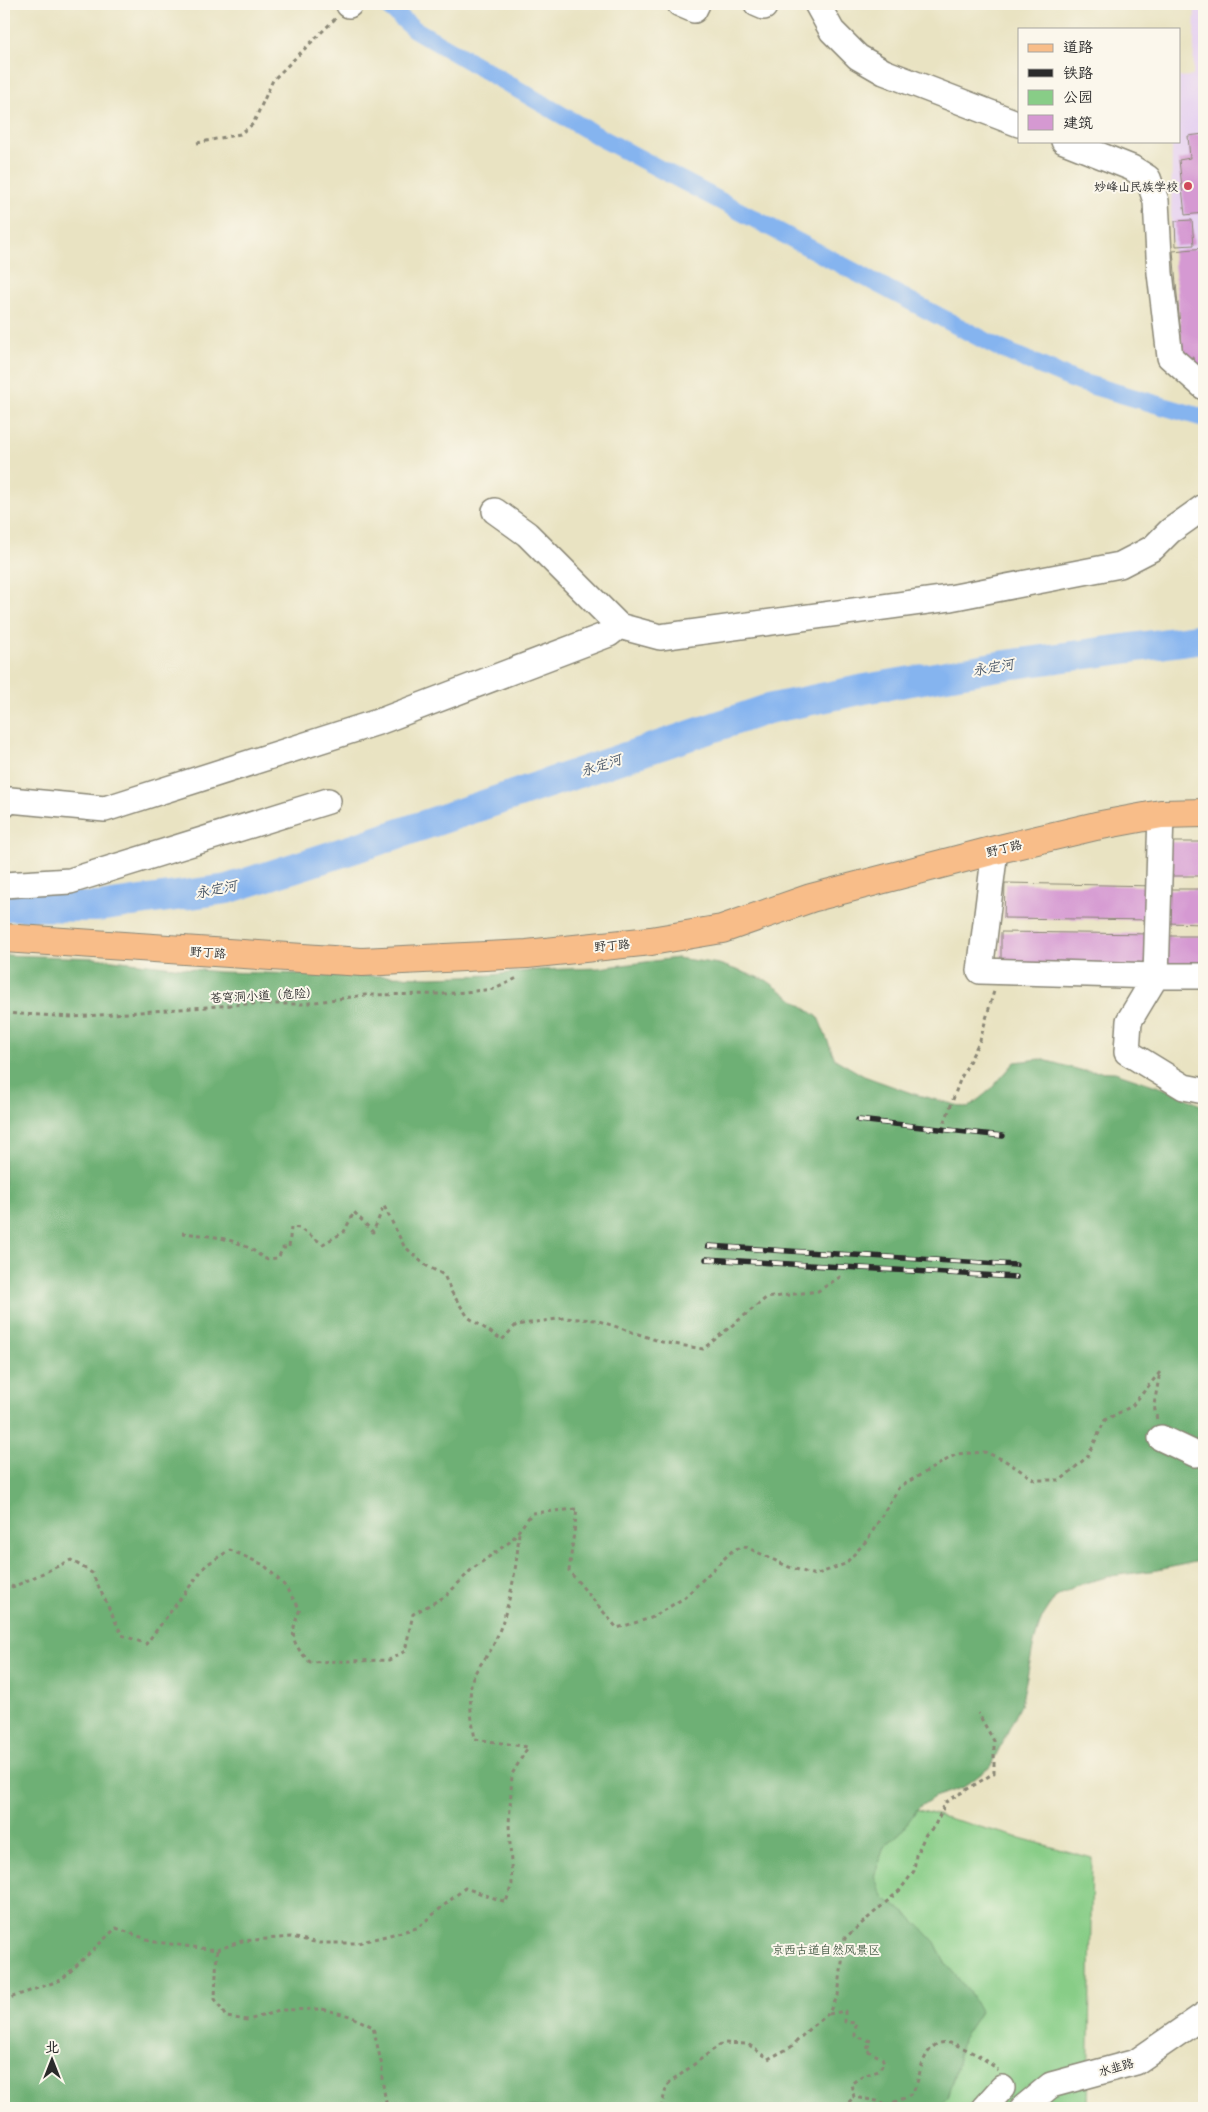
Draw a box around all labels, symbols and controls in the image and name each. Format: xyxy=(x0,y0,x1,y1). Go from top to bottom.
legend xyxy=(1018,28,1180,142)
text: 道路 xyxy=(1063,37,1093,56)
text: 铁路 xyxy=(1063,63,1093,82)
text: 公园 xyxy=(1063,87,1093,106)
text: 建筑 xyxy=(1063,113,1093,132)
place label: 妙峰山民族学校 xyxy=(1094,179,1178,194)
marker: 妙峰山民族学校 xyxy=(1182,180,1194,192)
water label: 永定河 xyxy=(971,654,1017,680)
water label: 永定河 xyxy=(578,749,626,780)
street label: 野丁路 xyxy=(985,836,1023,860)
water label: 永定河 xyxy=(194,876,240,902)
street label: 野丁路 xyxy=(593,936,631,954)
street label: 野丁路 xyxy=(190,943,226,961)
street label: 苍穹洞小道（危险） xyxy=(210,985,318,1005)
park label: 京西古道自然风景区 xyxy=(772,1942,880,1957)
north arrow xyxy=(28,2034,78,2084)
text: 北 xyxy=(45,2038,59,2056)
street label: 水韭路 xyxy=(1097,2055,1135,2079)

